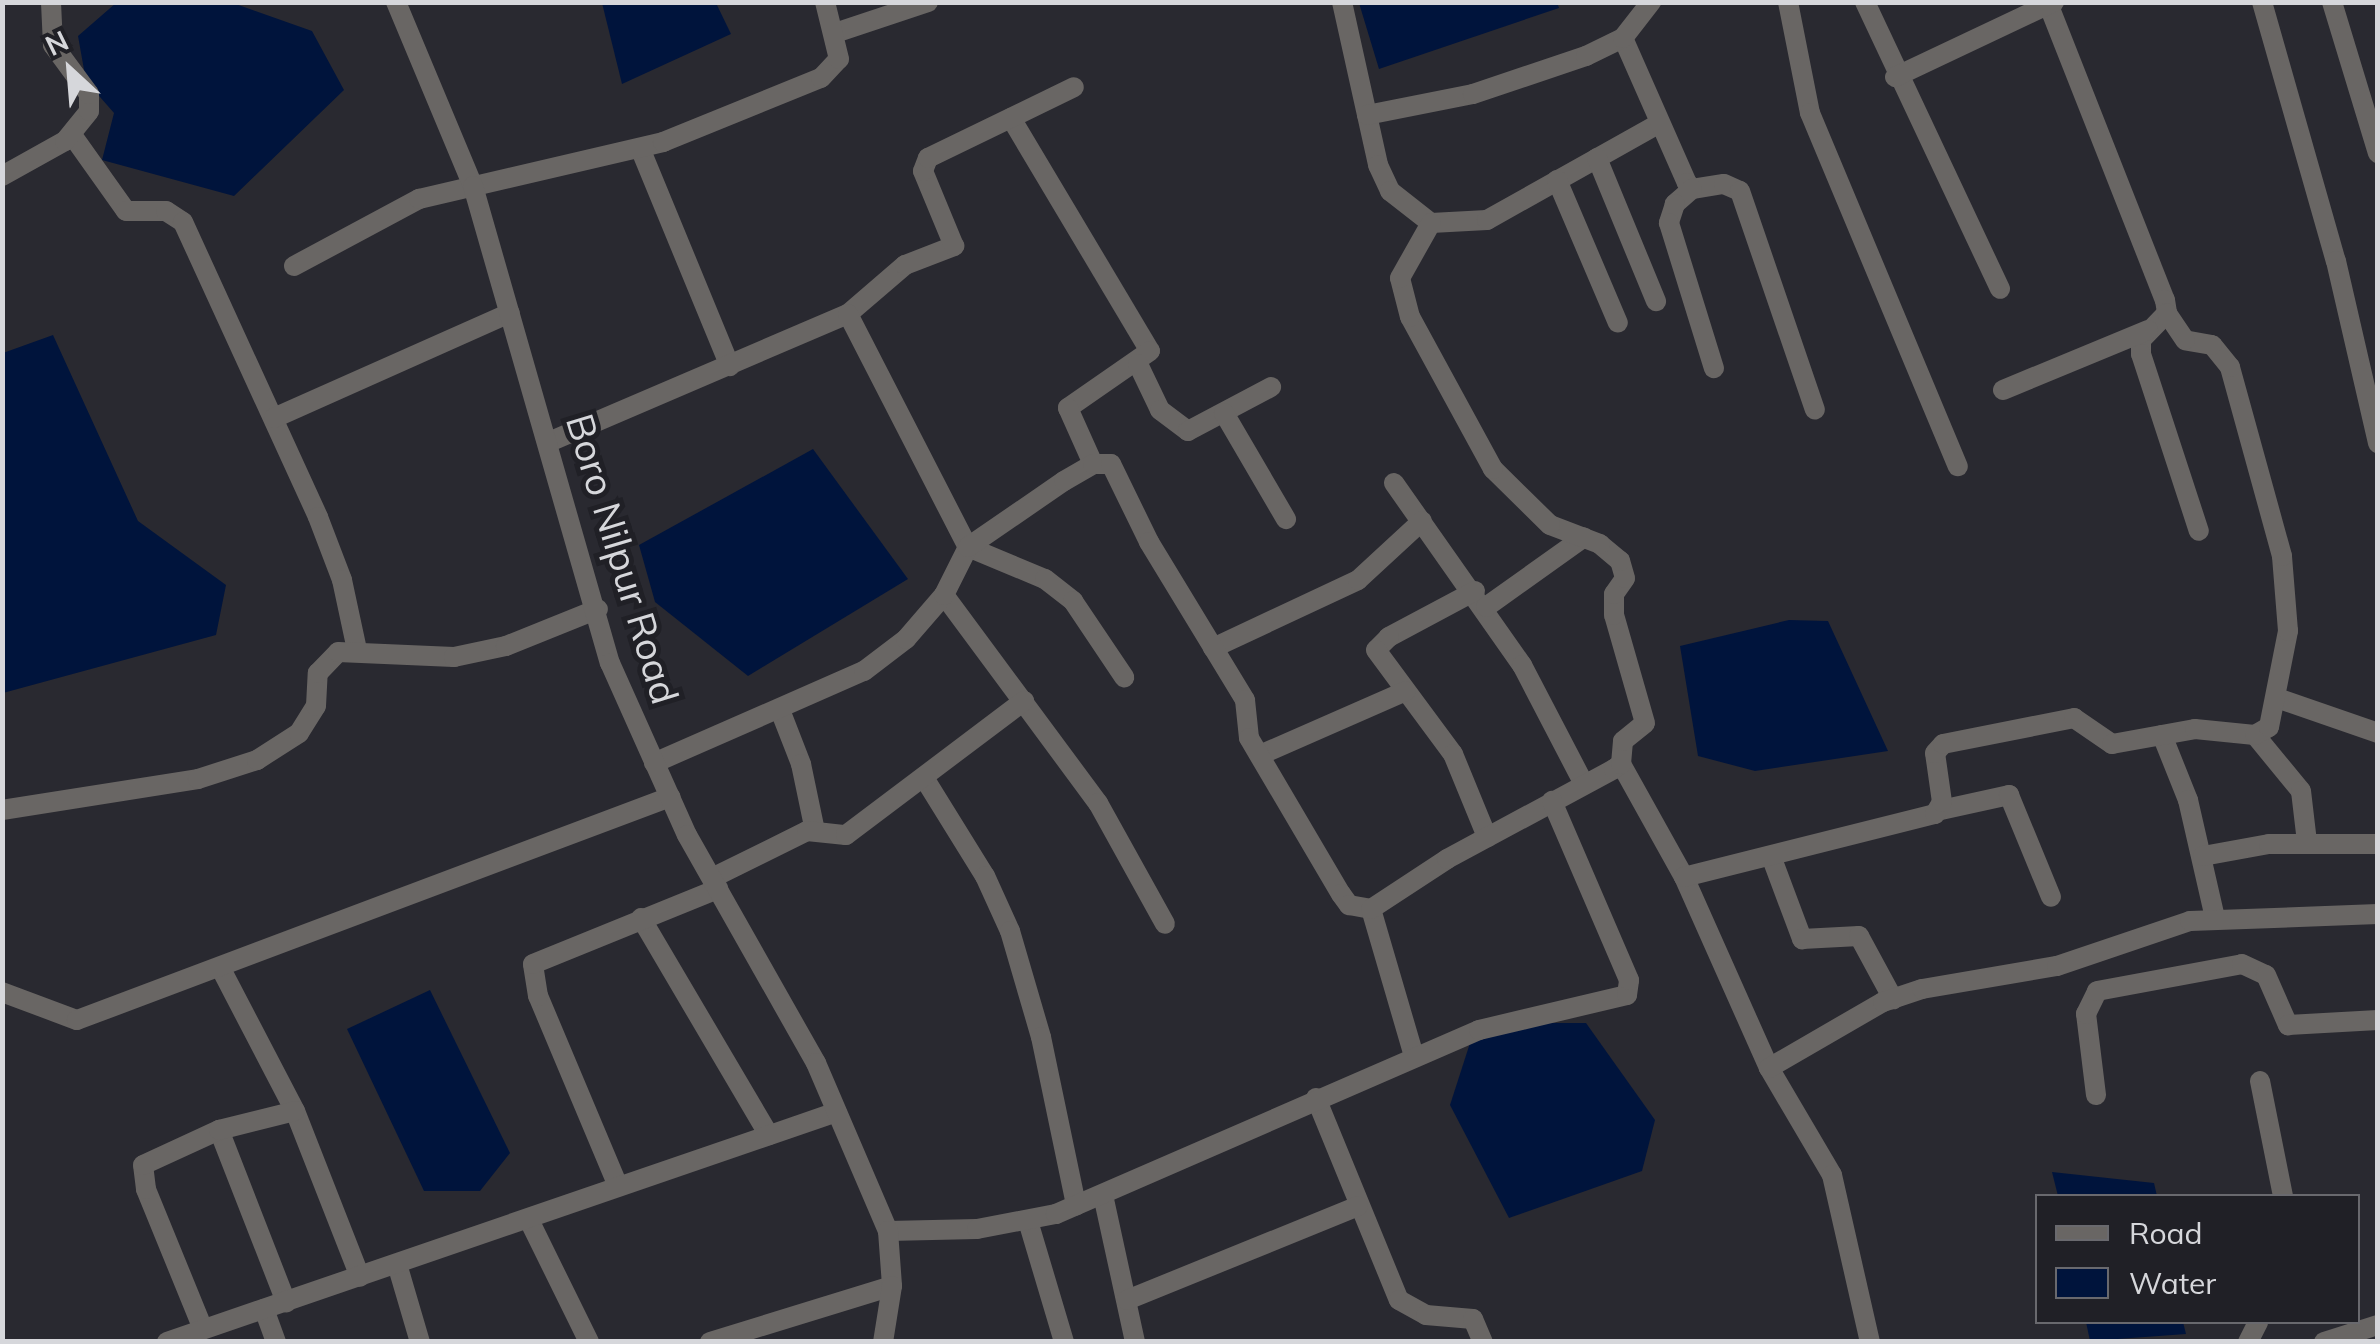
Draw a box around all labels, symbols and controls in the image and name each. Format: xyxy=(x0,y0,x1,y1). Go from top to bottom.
north arrow xyxy=(20,20,120,120)
text: N xyxy=(39,22,74,63)
street label: Boro Nilpur Road xyxy=(556,409,688,709)
legend xyxy=(2035,1194,2360,1324)
text: Road xyxy=(2129,1214,2203,1252)
text: Water xyxy=(2129,1264,2216,1302)

